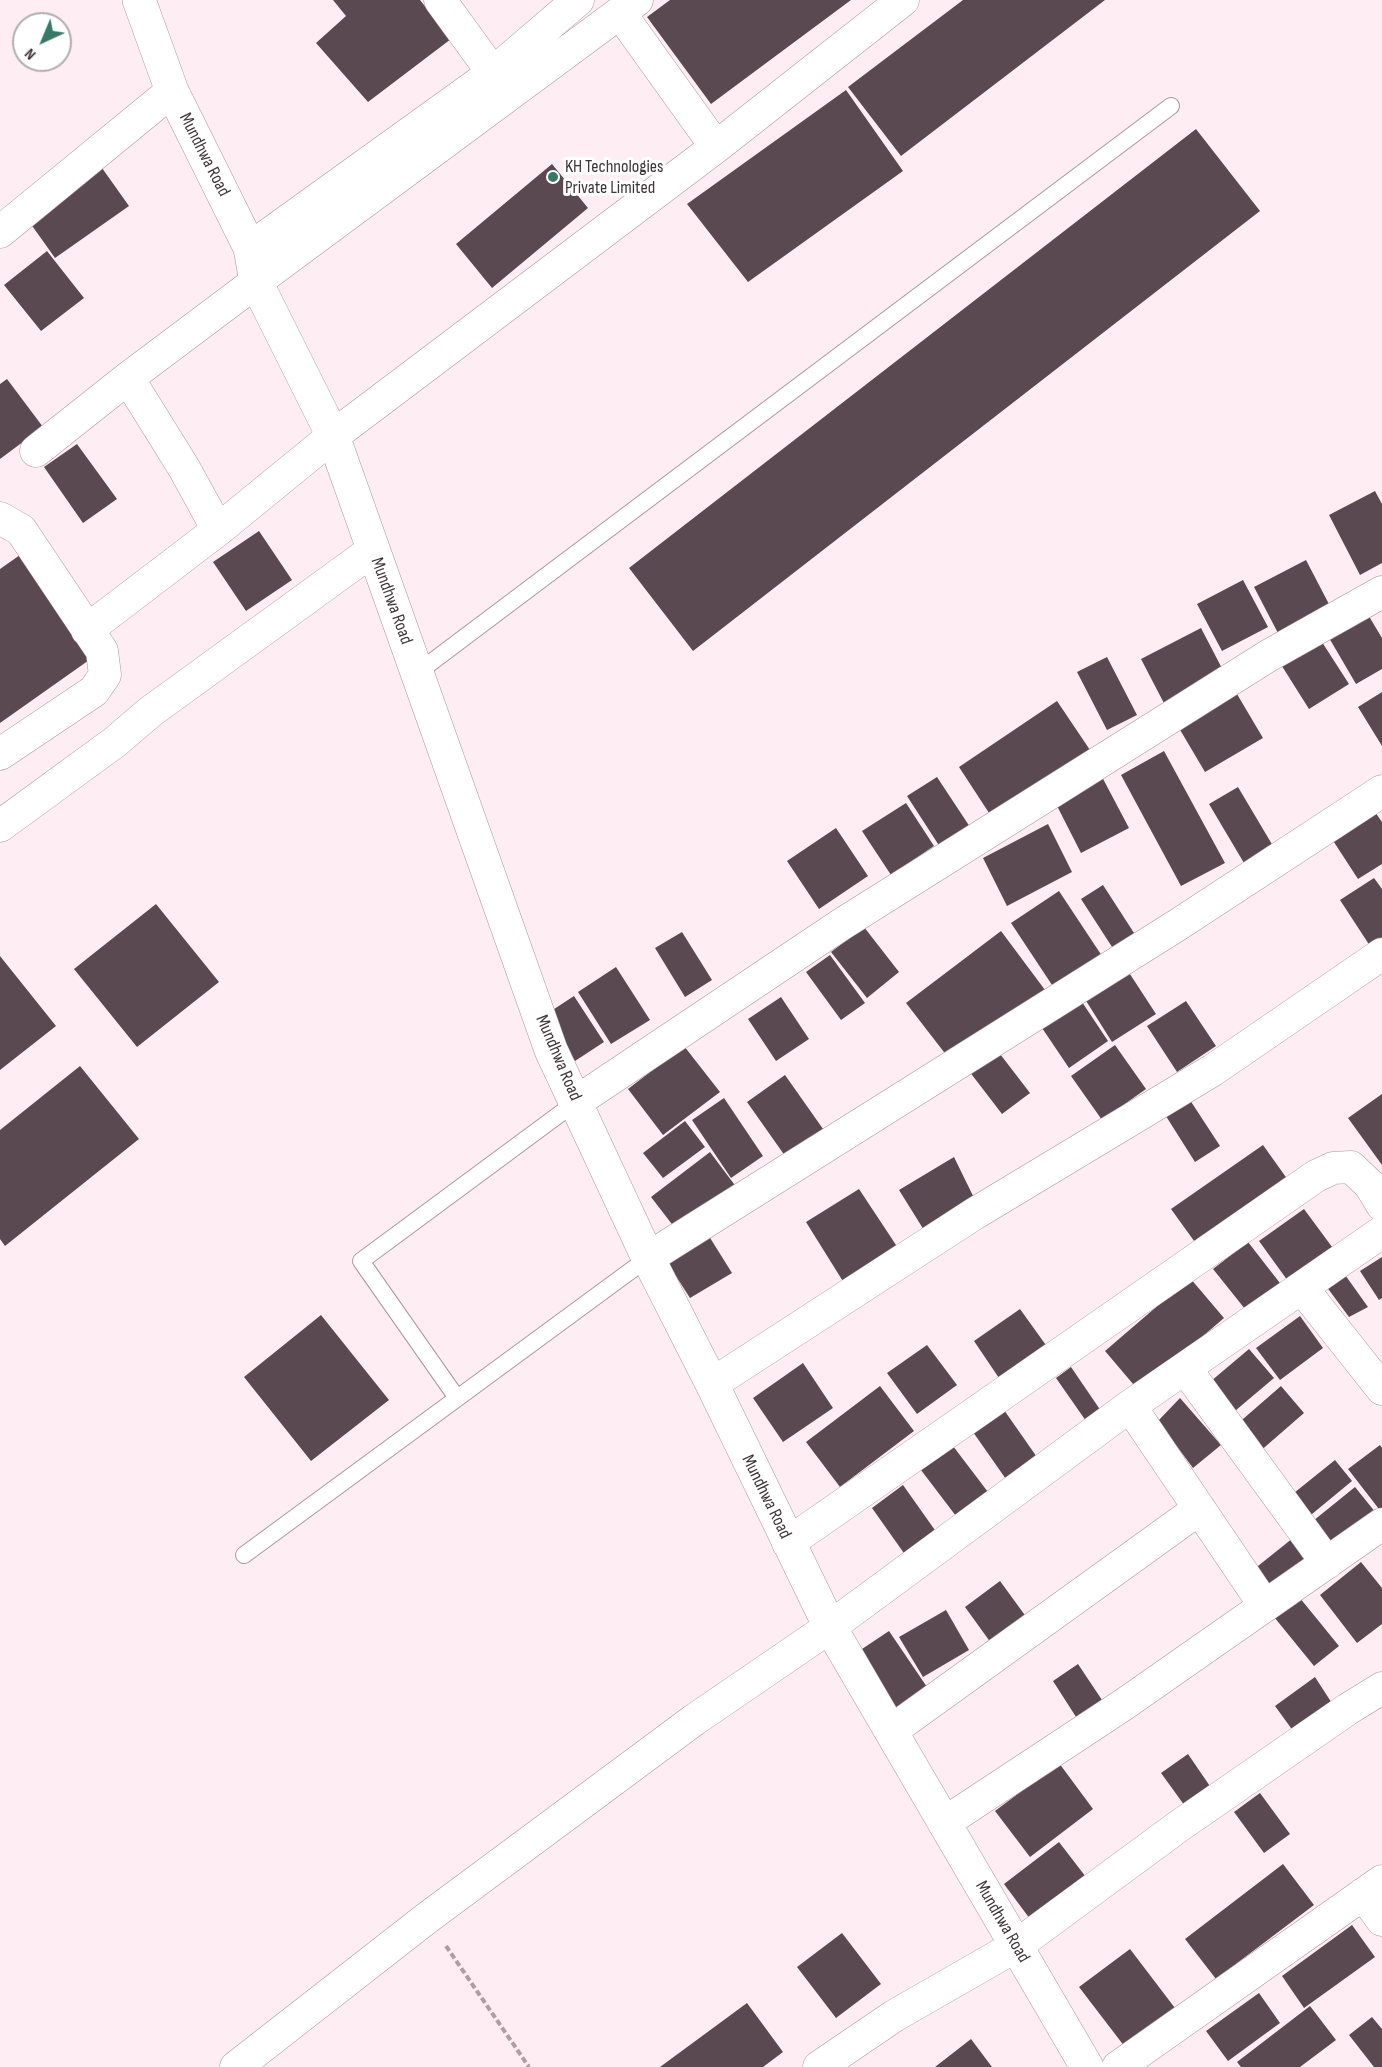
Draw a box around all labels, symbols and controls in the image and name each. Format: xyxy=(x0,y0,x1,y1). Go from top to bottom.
north arrow xyxy=(12,12,72,72)
text: N xyxy=(21,44,40,64)
street label: Mundhwa Road xyxy=(174,110,234,200)
place label: KH Technologies Private Limited xyxy=(565,156,663,198)
marker: KH Technologies Private Limited xyxy=(546,170,560,184)
street label: Mundhwa Road xyxy=(365,555,417,647)
street label: Mundhwa Road xyxy=(530,1012,586,1104)
street label: Mundhwa Road xyxy=(736,1451,796,1543)
street label: Mundhwa Road xyxy=(970,1877,1034,1967)

